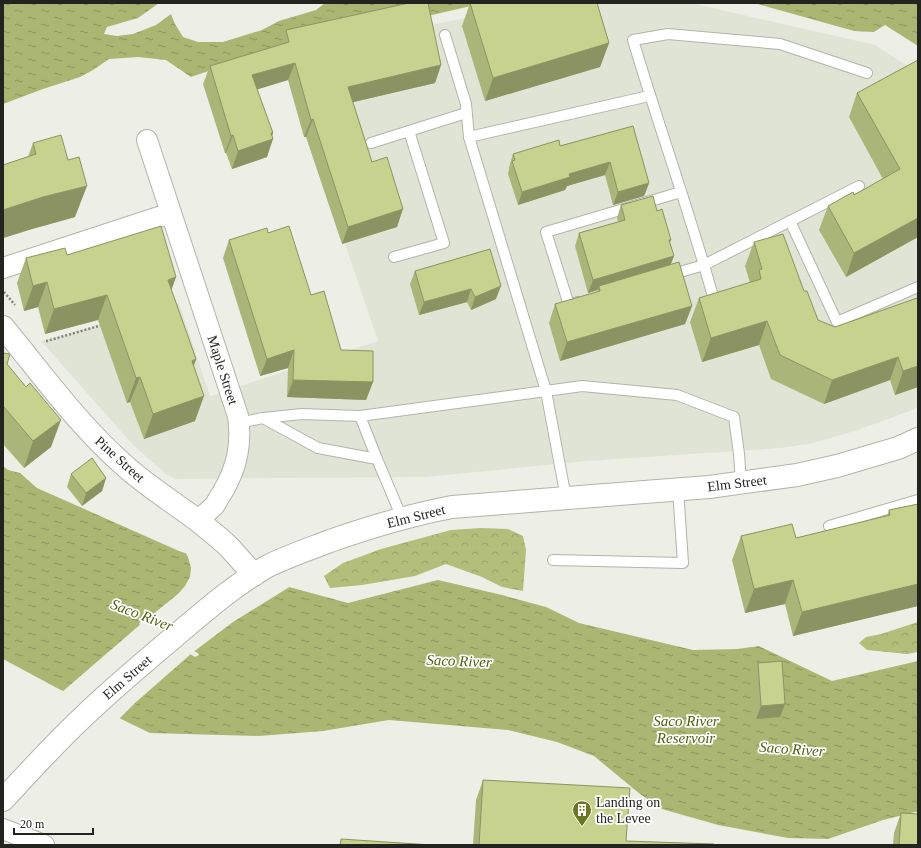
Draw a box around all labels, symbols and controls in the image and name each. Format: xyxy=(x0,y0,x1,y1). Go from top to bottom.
street label: Maple Street xyxy=(204,334,241,407)
street label: Pine Street xyxy=(92,433,147,485)
street label: Elm Street xyxy=(707,472,768,495)
street label: Elm Street xyxy=(385,502,447,531)
water label: Saco River xyxy=(109,596,176,634)
street label: Elm Street xyxy=(100,652,155,703)
water label: Saco River xyxy=(426,652,492,670)
water label: Saco River Reservoir xyxy=(653,713,719,746)
water label: Saco River xyxy=(759,739,825,759)
place label: Landing on the Levee xyxy=(596,795,660,826)
building icon: Landing on the Levee xyxy=(571,799,593,827)
scale bar xyxy=(14,810,93,836)
text: 20 m xyxy=(20,817,45,831)

